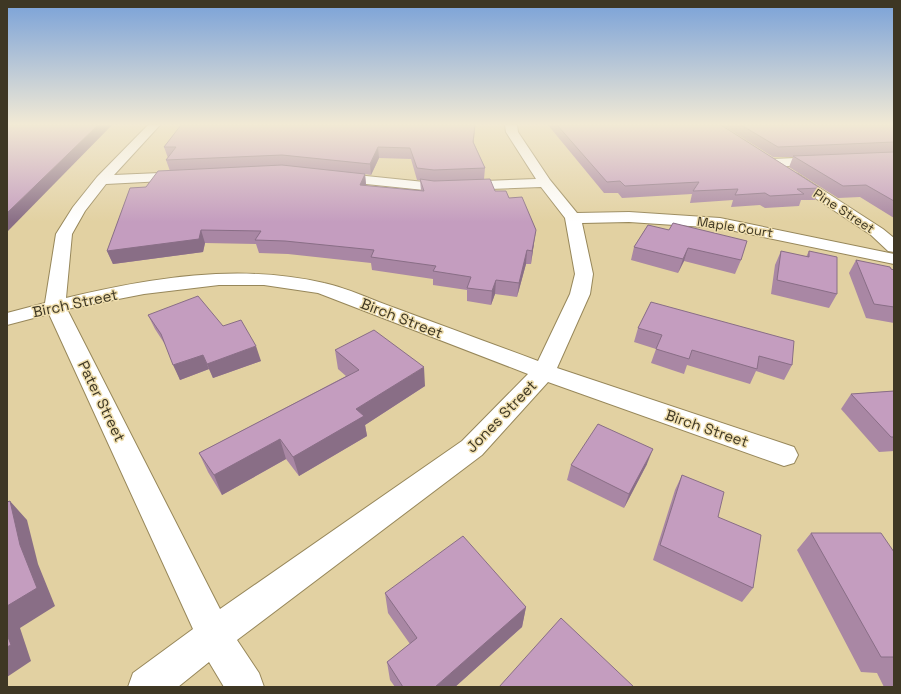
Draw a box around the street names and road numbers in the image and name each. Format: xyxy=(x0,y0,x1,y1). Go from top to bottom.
street label: Pine Street xyxy=(810,185,878,237)
street label: Maple Court xyxy=(696,213,774,241)
street label: Birch Street xyxy=(31,285,120,321)
street label: Birch Street xyxy=(358,294,446,342)
street label: Pater Street xyxy=(74,357,130,445)
street label: Jones Street xyxy=(462,376,540,456)
street label: Birch Street xyxy=(663,405,751,451)

